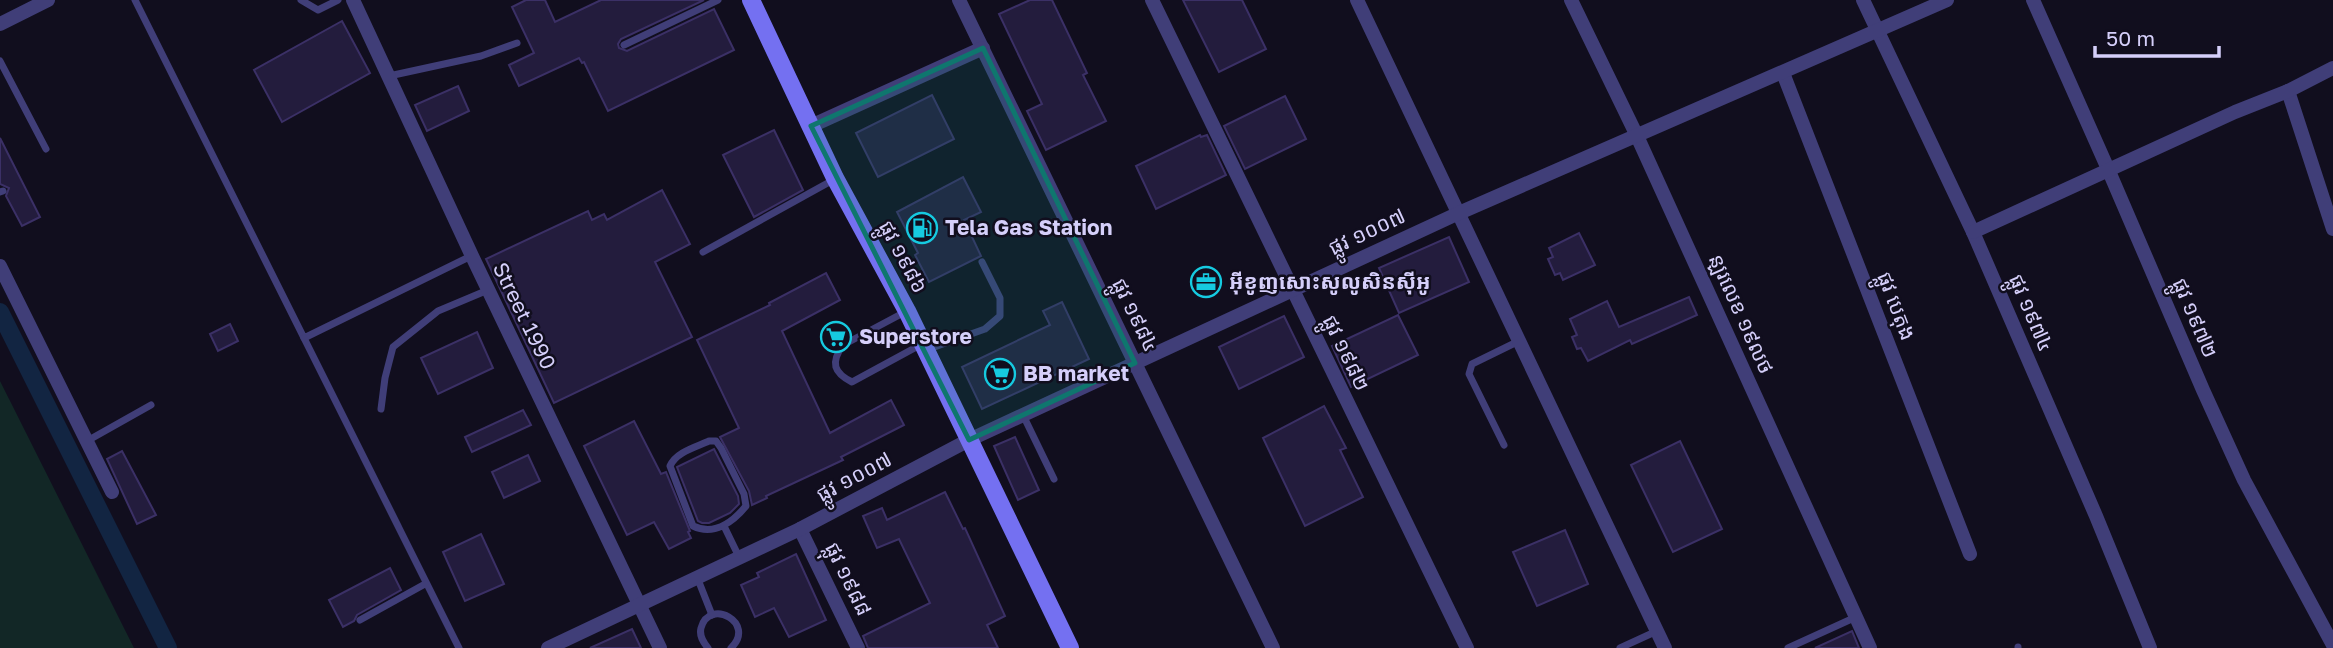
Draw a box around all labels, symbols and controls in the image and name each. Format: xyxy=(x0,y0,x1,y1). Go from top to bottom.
scale bar xyxy=(2095,14,2219,58)
text: 50 m xyxy=(2106,25,2155,51)
street label: ផ្លូវ ១០០៧ xyxy=(1324,202,1412,267)
fuel station icon: Tela Gas Station xyxy=(905,211,939,245)
place label: Tela Gas Station xyxy=(945,214,1112,240)
street label: ផ្លូវ ១៩៨៦ xyxy=(868,216,934,301)
street label: ន្ឡរលេខ ១៩លថ xyxy=(1703,249,1780,378)
street label: Street 1990 xyxy=(488,258,562,373)
office icon: អ៊ីខូញសោះសូលូសិនស៊ីអូ xyxy=(1189,265,1223,299)
place label: អ៊ីខូញសោះសូលូសិនស៊ីអូ xyxy=(1229,268,1431,295)
street label: ផ្លូវ បេតុង xyxy=(1865,268,1922,346)
street label: ផ្លូវ ១៩៧៤ xyxy=(1997,270,2060,358)
street label: ផ្លូវ ១៩៨៤ xyxy=(1100,273,1165,359)
street label: ផ្លូវ ១៩៧២ xyxy=(2161,274,2224,364)
street label: ផ្លូវ ១៩៨២ xyxy=(1311,310,1376,398)
supermarket icon: Superstore xyxy=(819,320,853,354)
place label: Superstore xyxy=(859,323,972,349)
supermarket icon: BB market xyxy=(983,357,1017,391)
place label: BB market xyxy=(1023,360,1129,386)
street label: ផ្លូវ ១០០៧ xyxy=(811,445,899,513)
street label: ផ្លុវ ១៩៨៨ xyxy=(813,537,878,623)

